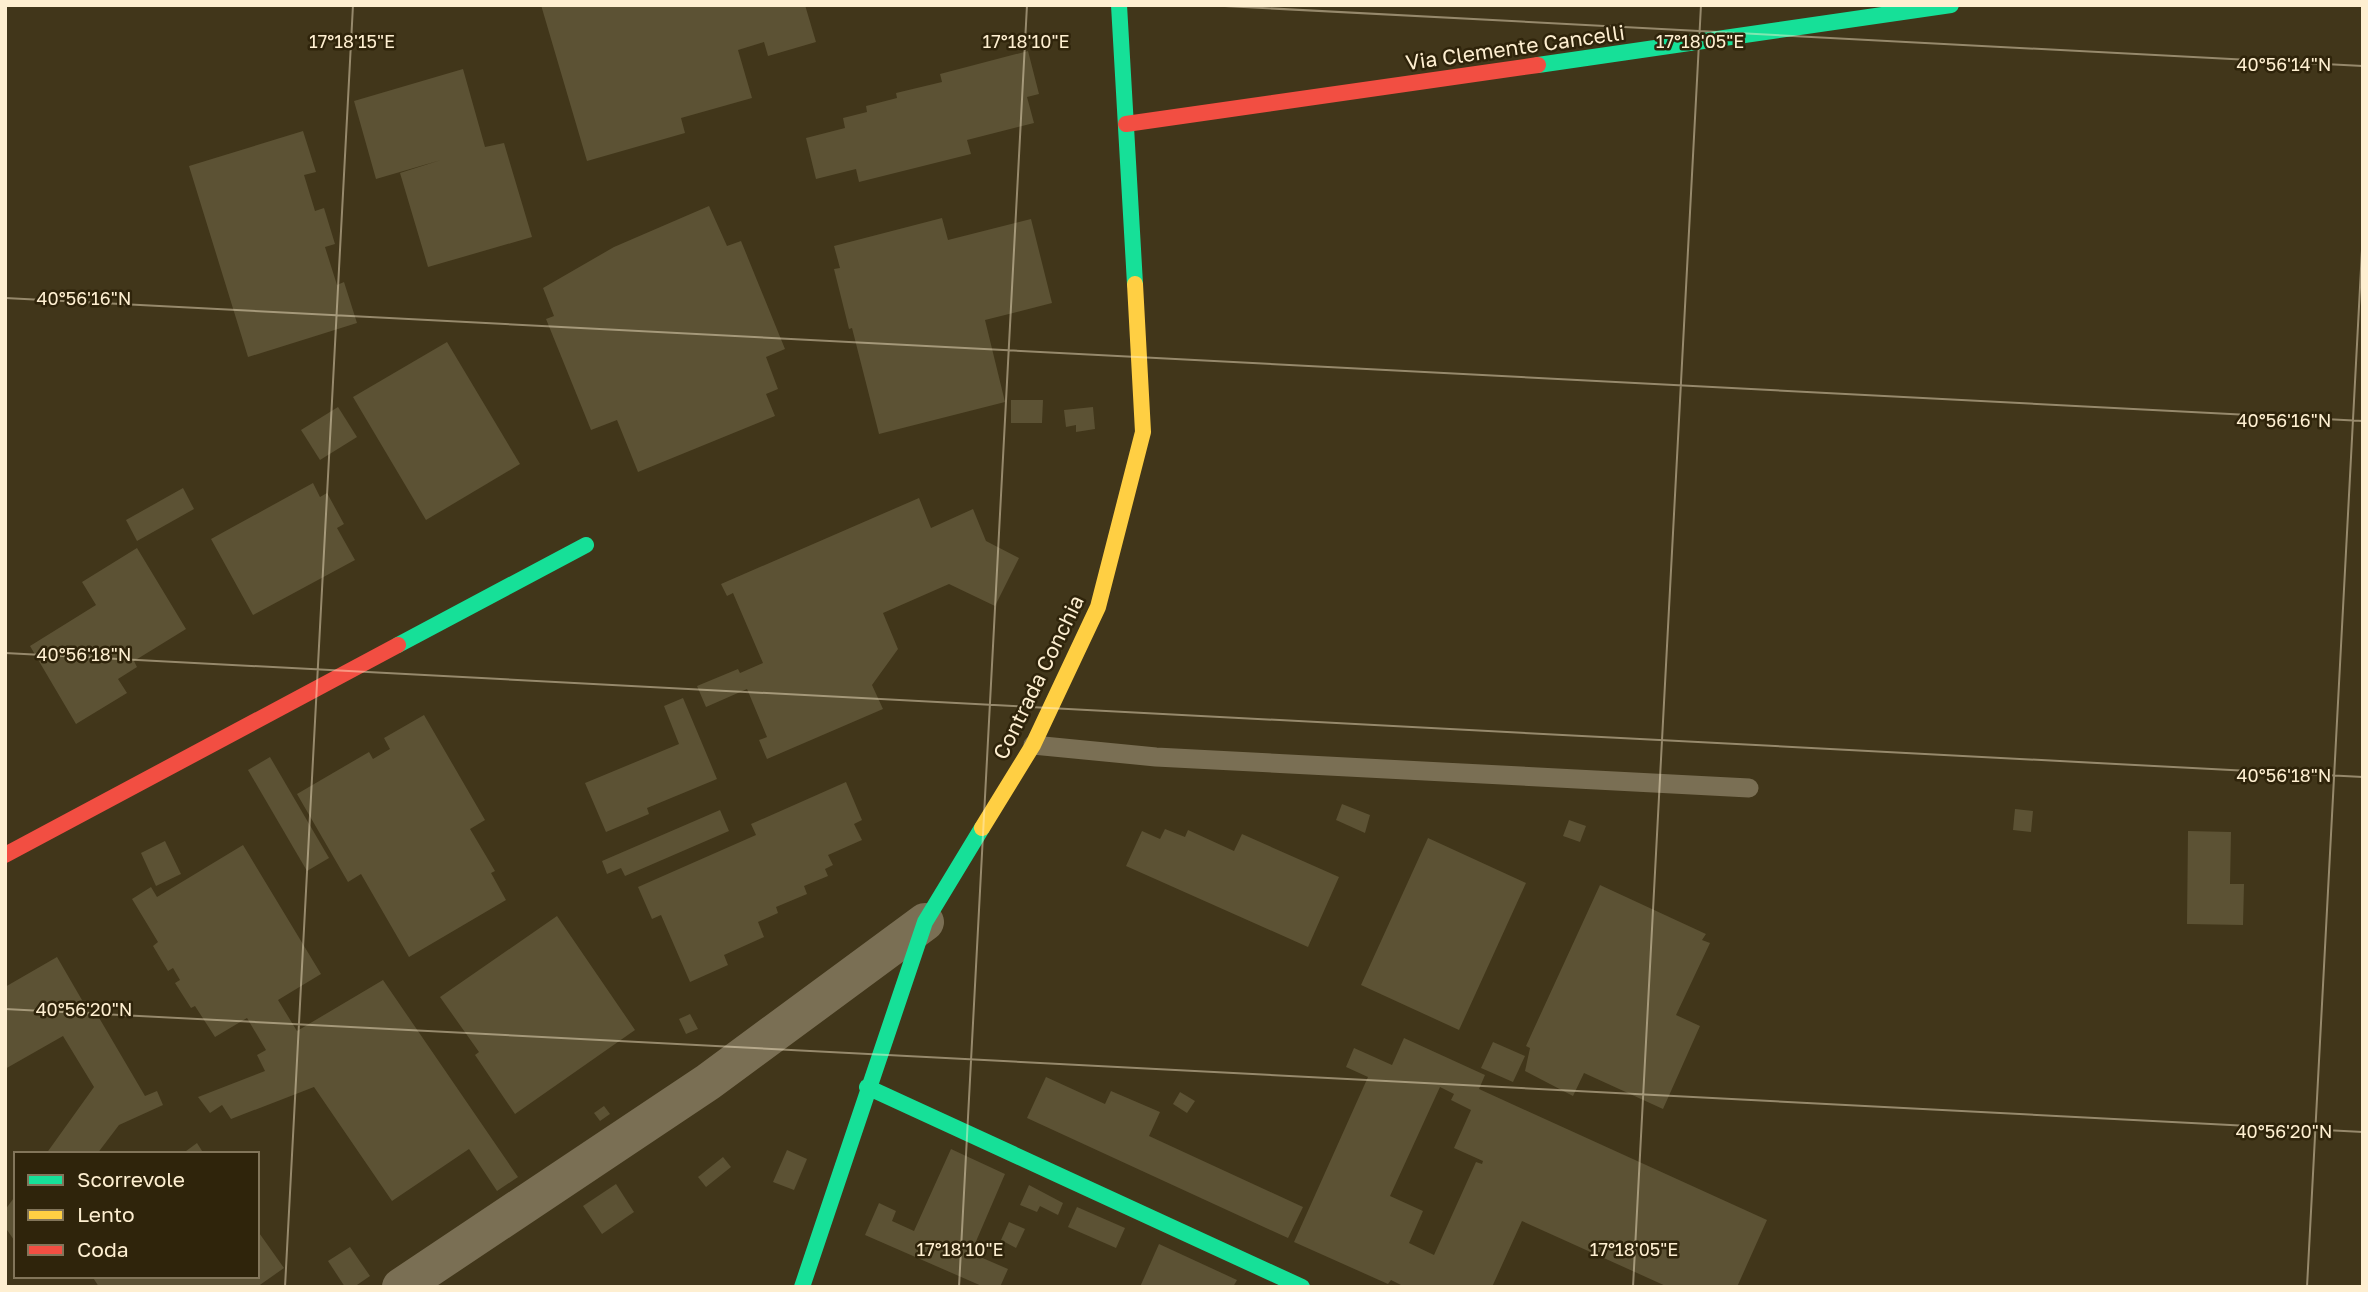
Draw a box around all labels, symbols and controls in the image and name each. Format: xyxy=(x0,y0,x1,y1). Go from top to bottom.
street label: Via Clemente Cancelli xyxy=(1404,19,1626,75)
text: 17°18'15"E xyxy=(309,30,395,52)
text: 17°18'10"E xyxy=(983,30,1069,52)
text: 17°18'05"E xyxy=(1656,30,1744,52)
text: 40°56'14"N xyxy=(2237,53,2331,75)
text: 40°56'16"N xyxy=(37,287,131,309)
text: 40°56'16"N xyxy=(2237,409,2331,431)
street label: Contrada Conchia xyxy=(987,591,1089,763)
text: 40°56'18"N xyxy=(37,643,131,665)
text: 40°56'18"N xyxy=(2237,764,2331,786)
text: 40°56'20"N xyxy=(36,998,132,1020)
text: 40°56'20"N xyxy=(2236,1120,2332,1142)
legend xyxy=(14,1152,259,1278)
text: Scorrevole xyxy=(77,1166,185,1192)
text: Lento xyxy=(77,1201,135,1227)
text: Coda xyxy=(77,1236,129,1262)
text: 17°18'10"E xyxy=(917,1238,1003,1260)
text: 17°18'05"E xyxy=(1590,1238,1678,1260)

